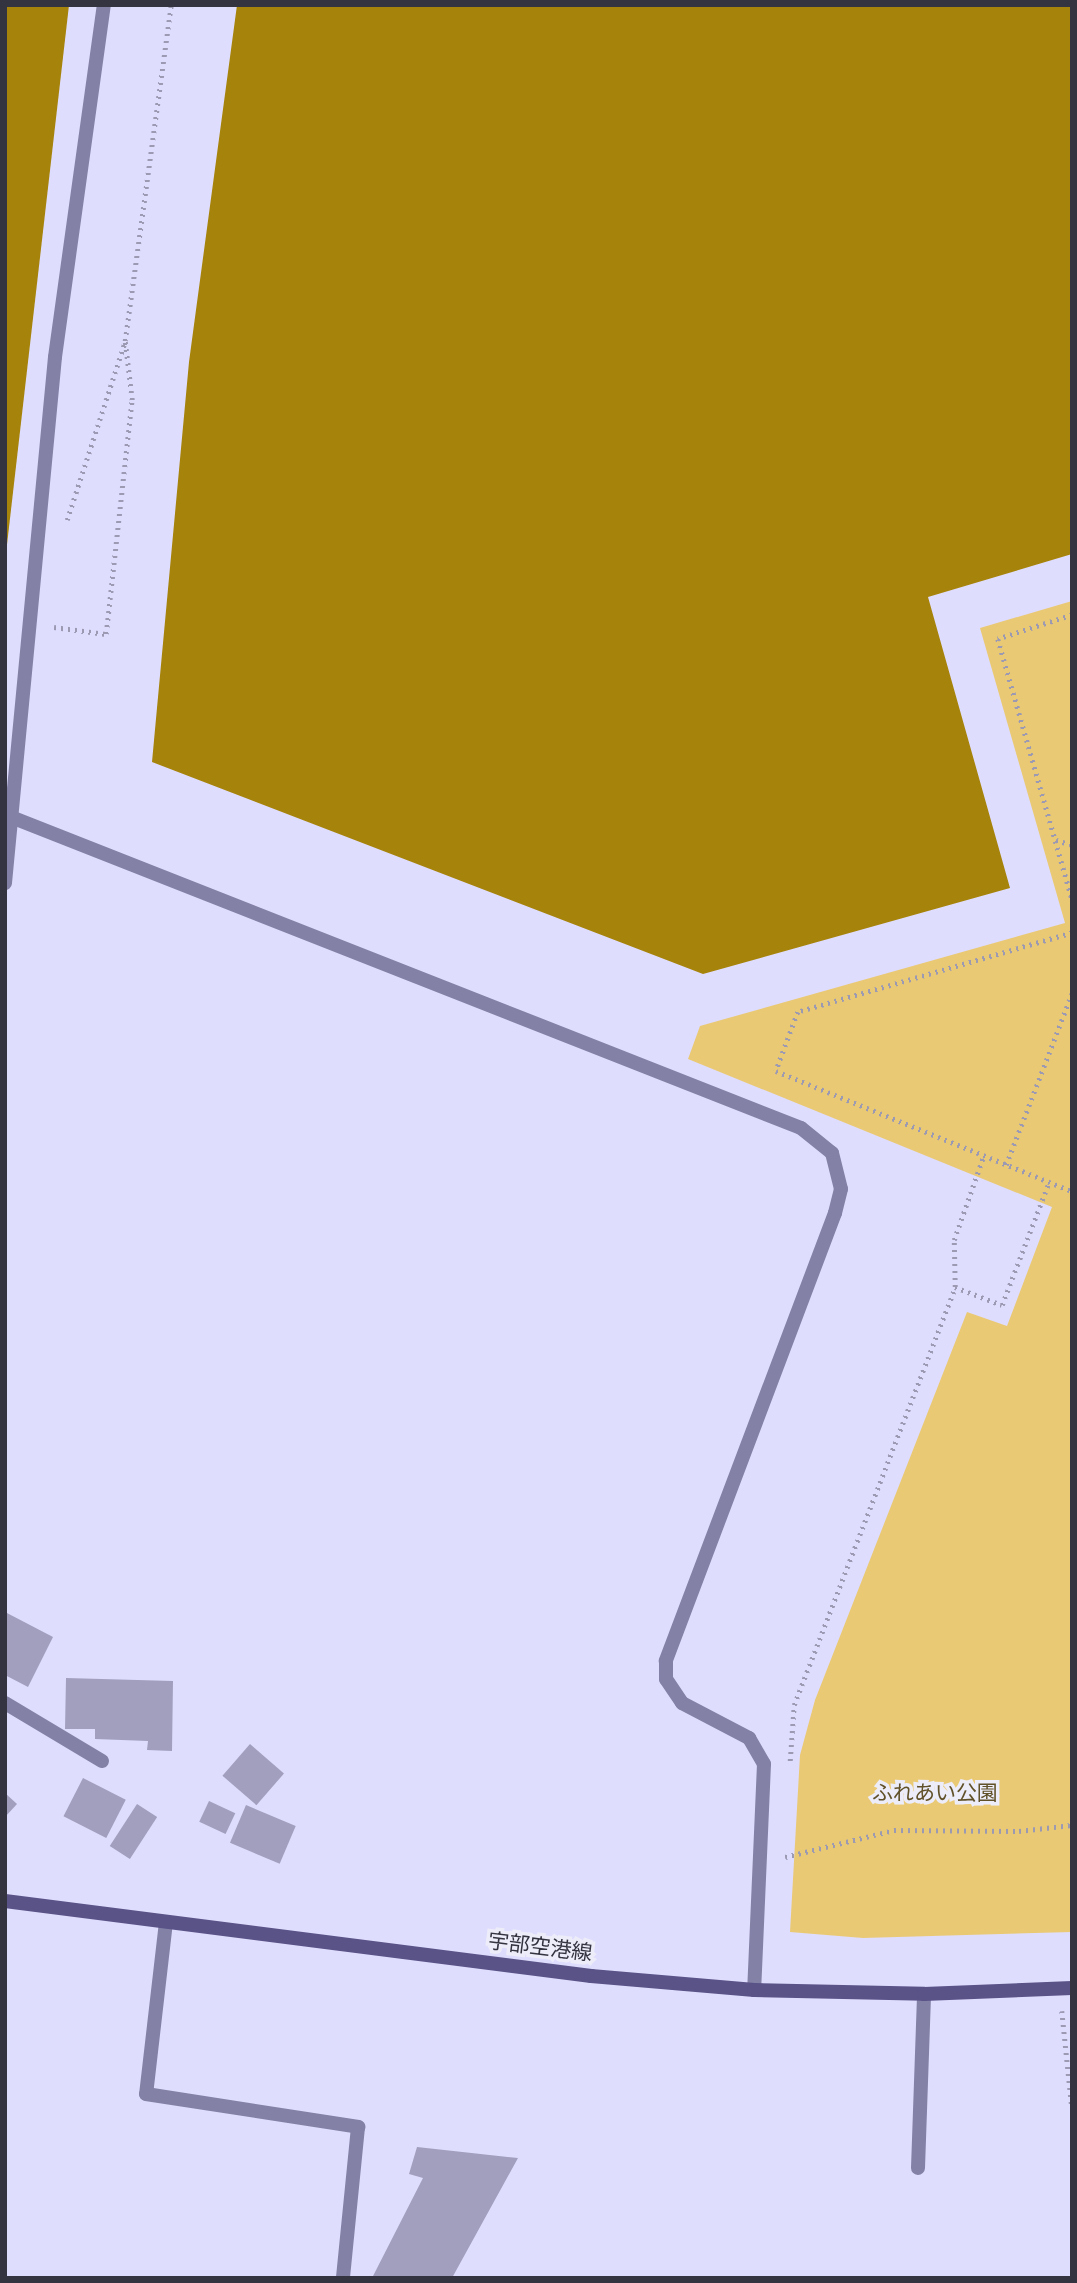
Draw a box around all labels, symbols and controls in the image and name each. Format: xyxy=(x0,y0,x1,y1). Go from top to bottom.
park label: ふれあい公園 xyxy=(872,1781,998,1807)
street label: 宇部空港線 xyxy=(486,1929,594,1967)

